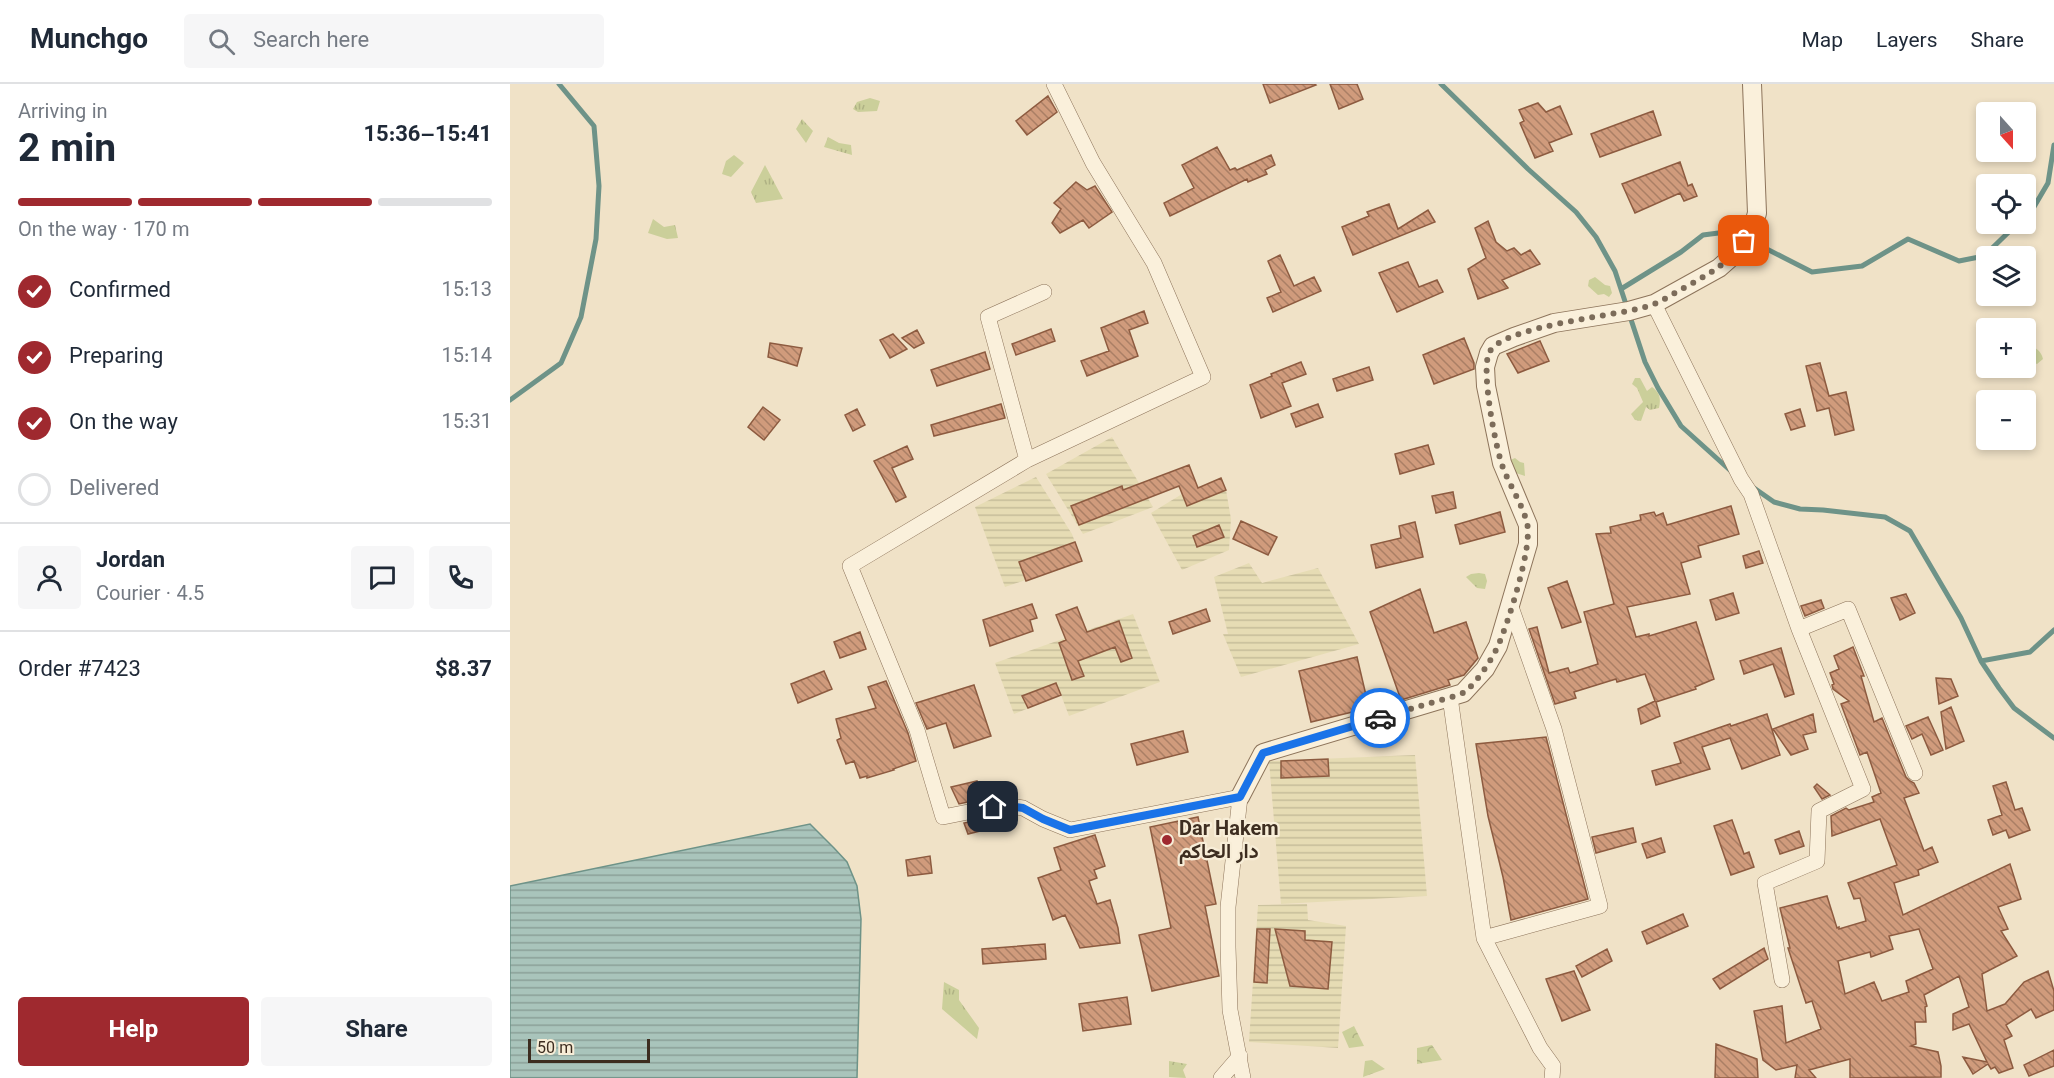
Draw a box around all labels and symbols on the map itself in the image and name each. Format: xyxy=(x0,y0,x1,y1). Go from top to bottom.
north arrow xyxy=(1976,102,2036,162)
pin xyxy=(1718,215,1769,266)
courier xyxy=(1350,688,1410,748)
pin xyxy=(967,781,1018,832)
place label: Dar Hakem دار الحاكم xyxy=(1179,814,1279,869)
marker: Dar Hakem دار الحاكم xyxy=(1160,833,1174,847)
scale bar xyxy=(528,1036,650,1064)

